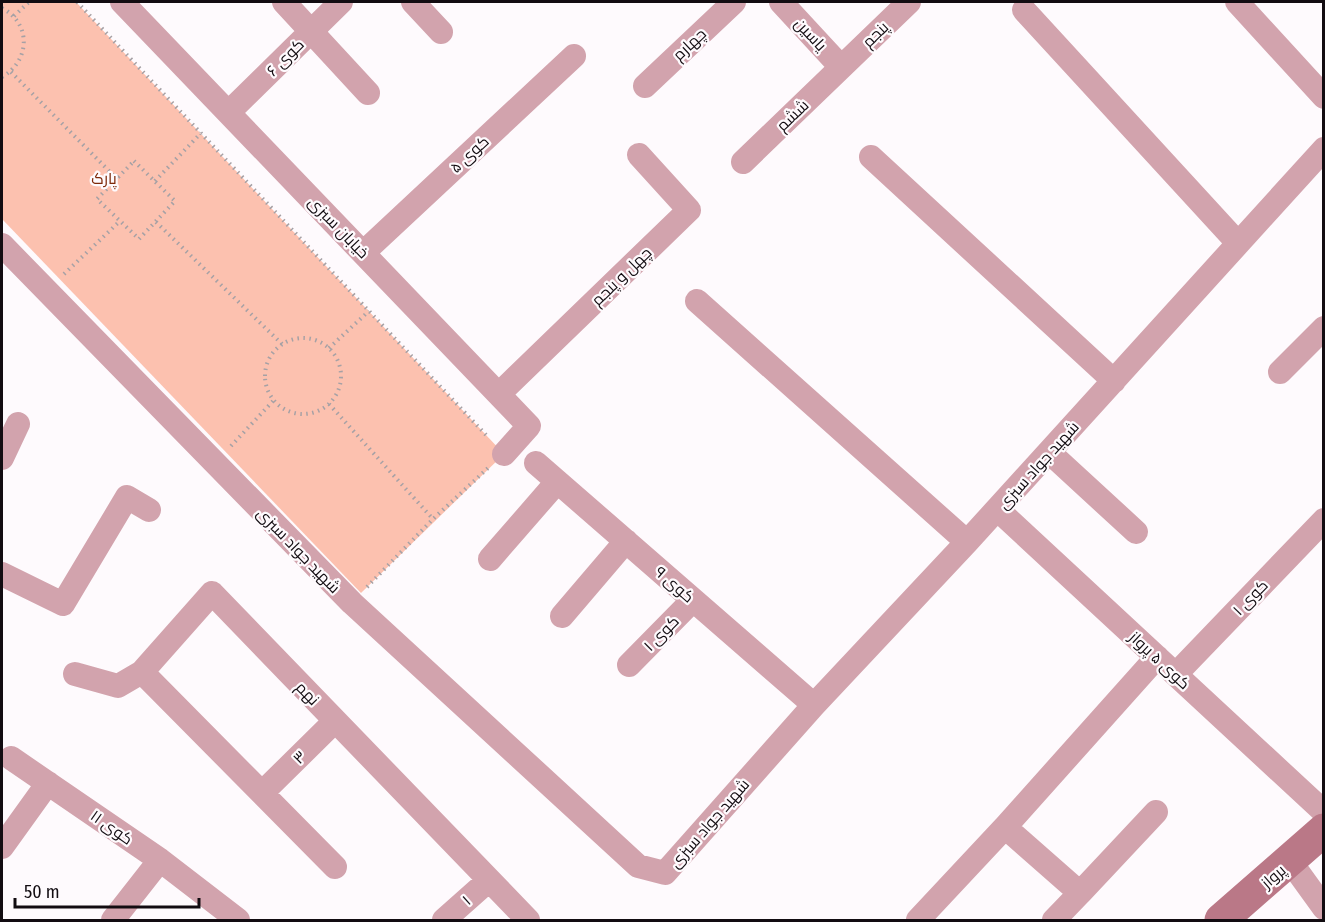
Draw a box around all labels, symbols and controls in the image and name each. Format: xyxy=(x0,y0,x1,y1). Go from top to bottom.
street label: یاسین xyxy=(790,14,831,56)
street label: پنجم xyxy=(858,17,894,53)
street label: چهارم xyxy=(669,24,711,66)
street label: کوی ۶ xyxy=(263,35,309,81)
street label: ششم xyxy=(772,95,814,137)
street label: کوی ۵ xyxy=(446,132,493,178)
park label: پارک xyxy=(91,169,118,190)
street label: خیابان سبزی xyxy=(304,192,373,263)
street label: چهل و پنجم xyxy=(587,243,657,311)
street label: شهید جواد سبزی xyxy=(994,417,1084,514)
street label: شهید جواد سبزی xyxy=(252,504,344,598)
street label: کوی ۹ xyxy=(651,562,698,607)
street label: کوی ۱ xyxy=(1229,576,1273,620)
street label: کوی ۱ xyxy=(640,612,684,656)
street label: کوی ۵ پرواز xyxy=(1123,627,1194,695)
street label: نهم xyxy=(291,678,323,710)
street label: ۳ xyxy=(289,747,310,768)
street label: شهید جواد سبزی xyxy=(666,775,754,872)
street label: کوی ۱۱ xyxy=(86,806,137,850)
street label: پرواز xyxy=(1256,860,1291,894)
scale bar xyxy=(15,871,200,909)
text: 50 m xyxy=(24,881,60,903)
street label: ۱ xyxy=(458,892,475,909)

